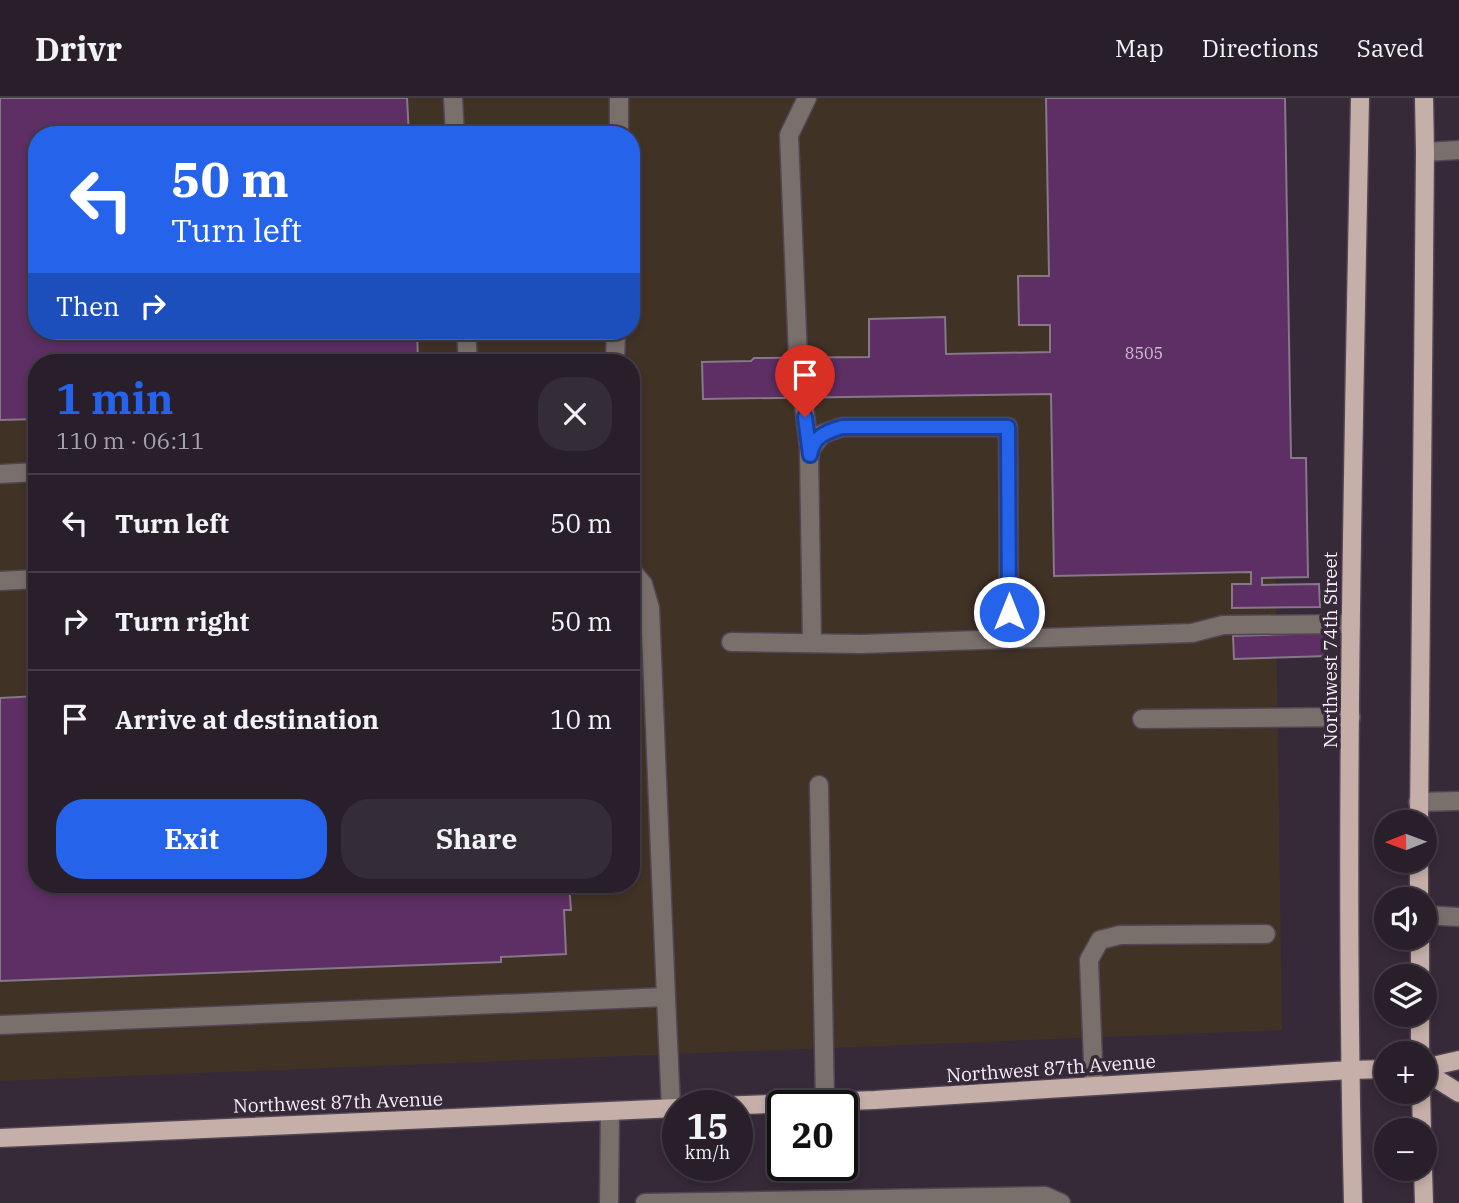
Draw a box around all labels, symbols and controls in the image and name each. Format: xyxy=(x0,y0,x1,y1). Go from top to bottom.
text: Drivr xyxy=(35,27,122,70)
text: Map xyxy=(1115,32,1164,64)
text: Directions xyxy=(1202,32,1319,64)
text: Saved xyxy=(1357,32,1424,64)
text: 50 m xyxy=(171,147,289,210)
icon: left xyxy=(56,154,147,245)
text: Turn left xyxy=(171,209,302,251)
icon: right xyxy=(134,287,172,325)
text: Then xyxy=(56,289,120,323)
house number: 8505 xyxy=(1125,343,1163,363)
pin xyxy=(775,345,835,417)
icon: arrive xyxy=(786,356,824,394)
text: 1 min xyxy=(56,371,174,426)
button: close xyxy=(538,377,612,451)
text: 110 m · 06:11 xyxy=(56,425,205,455)
icon: left xyxy=(56,504,94,542)
text: Turn left xyxy=(115,506,229,540)
text: 50 m xyxy=(550,506,612,540)
street label: Northwest 74th Street xyxy=(1318,551,1342,748)
position arrow xyxy=(972,575,1046,649)
icon: right xyxy=(56,602,94,640)
text: Turn right xyxy=(115,604,249,638)
text: 50 m xyxy=(550,604,612,638)
icon: arrive xyxy=(56,700,94,738)
text: Arrive at destination xyxy=(115,702,379,736)
text: 10 m xyxy=(550,702,612,736)
button: Exit xyxy=(56,799,327,879)
button: Share xyxy=(341,799,612,879)
north arrow xyxy=(1374,810,1437,873)
map controls xyxy=(1374,810,1437,1181)
button: sound xyxy=(1374,887,1437,950)
button: layers xyxy=(1374,964,1437,1027)
button: + xyxy=(1374,1041,1437,1104)
street label: Northwest 87th Avenue xyxy=(945,1049,1157,1087)
street label: Northwest 87th Avenue xyxy=(233,1086,443,1118)
speed limit sign: 20 xyxy=(767,1090,858,1181)
text: 15 xyxy=(686,1103,729,1149)
button: − xyxy=(1374,1118,1437,1181)
text: km/h xyxy=(685,1141,730,1164)

